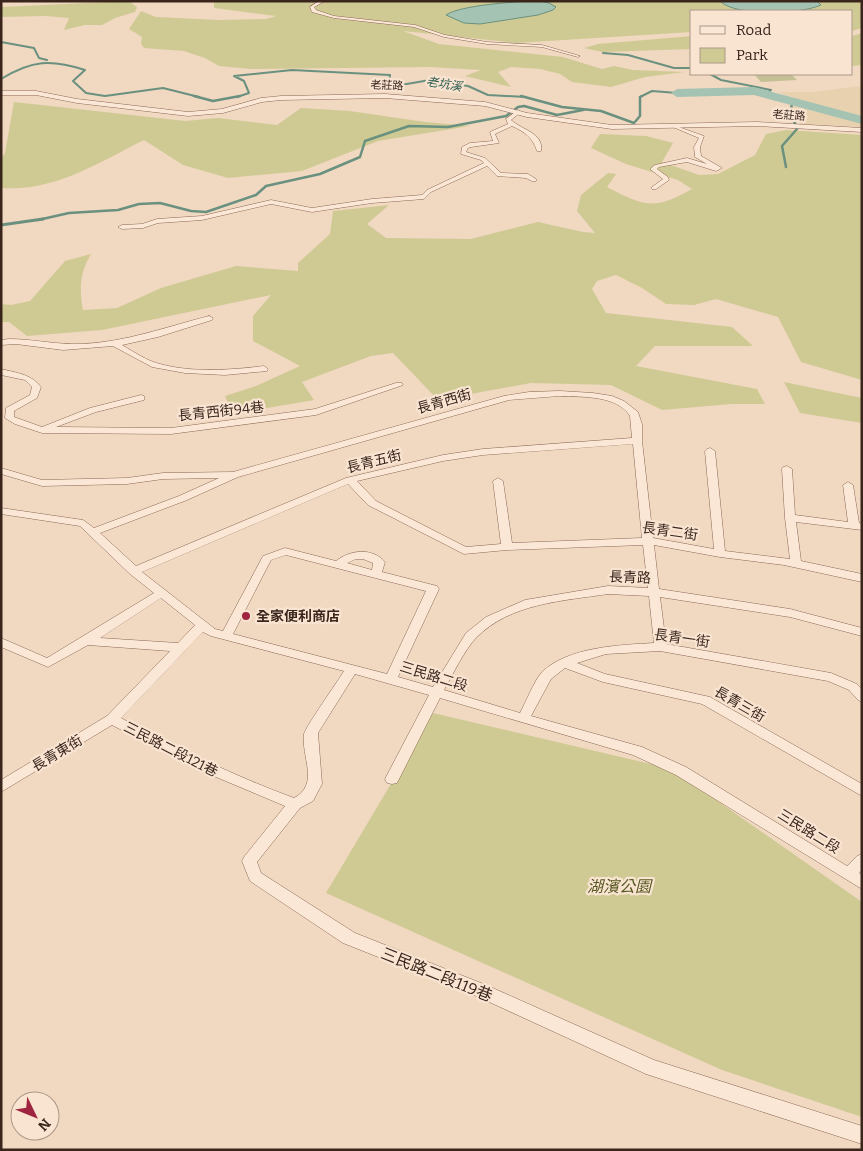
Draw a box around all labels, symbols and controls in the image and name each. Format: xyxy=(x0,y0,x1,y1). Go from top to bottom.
legend xyxy=(690,10,853,75)
text: Road xyxy=(736,21,771,39)
text: Park xyxy=(736,46,768,64)
water label: 老坑溪 xyxy=(425,74,465,94)
street label: 老莊路 xyxy=(370,78,404,93)
street label: 老莊路 xyxy=(772,108,806,123)
street label: 長青西街 xyxy=(415,386,473,417)
street label: 長青西街94巷 xyxy=(177,399,265,424)
street label: 長青五街 xyxy=(345,446,403,477)
street label: 長青二街 xyxy=(641,519,699,544)
street label: 長青路 xyxy=(609,568,651,587)
place label: 全家便利商店 xyxy=(256,608,340,625)
marker: 全家便利商店 xyxy=(240,610,252,622)
street label: 長青一街 xyxy=(653,626,711,651)
street label: 三民路二段 xyxy=(398,658,470,695)
street label: 長青三街 xyxy=(711,683,768,726)
street label: 三民路二段121巷 xyxy=(121,718,221,780)
street label: 長青東街 xyxy=(29,732,86,775)
street label: 三民路二段 xyxy=(775,806,843,857)
park label: 湖濱公園 xyxy=(587,877,653,896)
street label: 三民路二段119巷 xyxy=(378,943,495,1005)
north arrow xyxy=(10,1091,60,1141)
text: N xyxy=(34,1115,54,1134)

